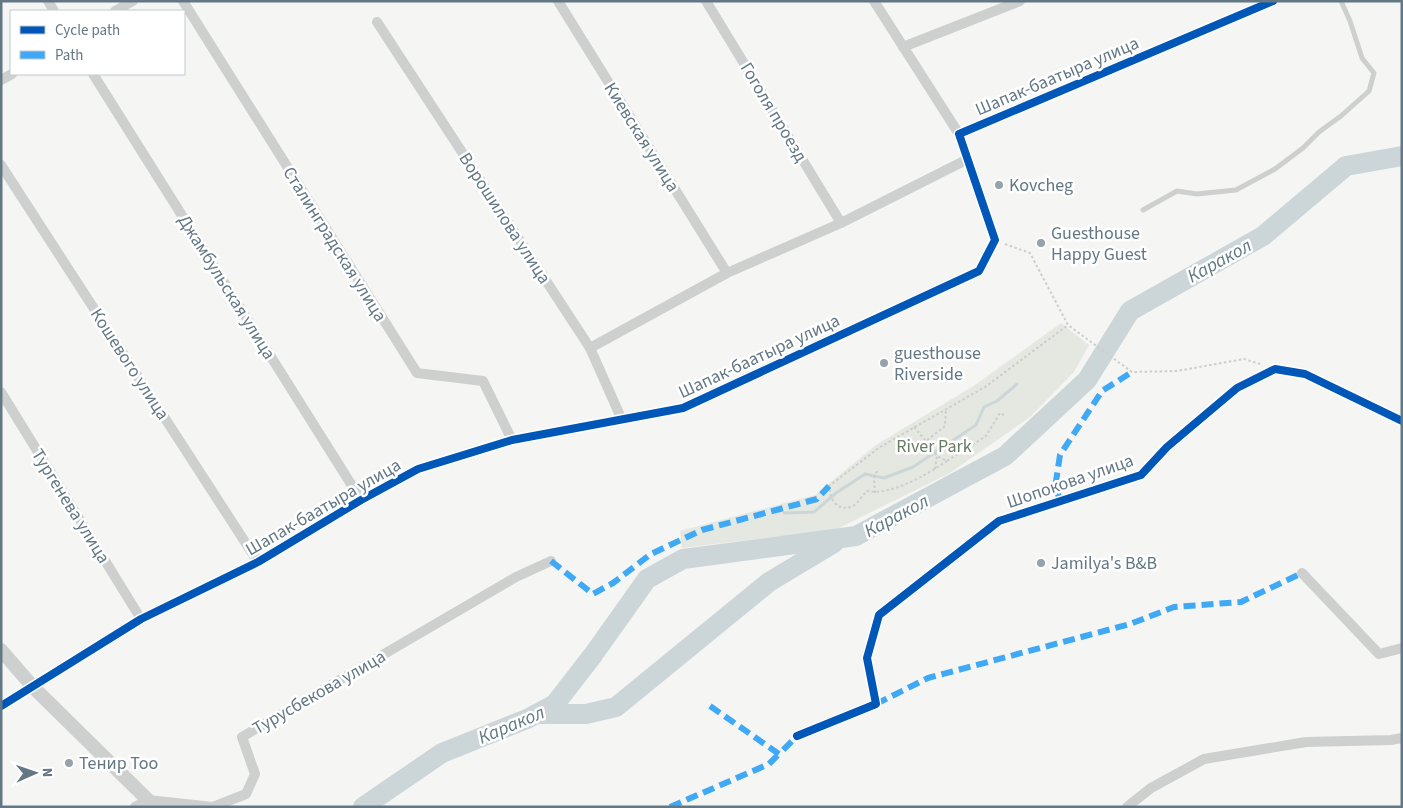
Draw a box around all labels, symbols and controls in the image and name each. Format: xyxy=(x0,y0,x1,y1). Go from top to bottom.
legend xyxy=(10,10,185,75)
text: Cycle path xyxy=(55,20,120,41)
street label: Шапак-баатыра улица xyxy=(972,31,1143,122)
text: Path xyxy=(55,45,83,66)
street label: Гоголя проезд xyxy=(734,58,813,167)
street label: Киевская улица xyxy=(598,78,685,197)
street label: Ворошилова улица xyxy=(453,148,556,289)
street label: Сталинградская улица xyxy=(277,162,392,327)
place label: Kovcheg xyxy=(1009,173,1073,198)
marker: Kovcheg xyxy=(993,179,1005,191)
street label: Джамбульская улица xyxy=(172,210,281,365)
place label: Guesthouse Happy Guest xyxy=(1051,221,1147,267)
water label: Каракол xyxy=(1183,233,1257,290)
marker: Guesthouse Happy Guest xyxy=(1035,237,1047,249)
street label: Кошевого улица xyxy=(84,304,175,425)
street label: Шапак-баатыра улица xyxy=(674,308,844,405)
place label: guesthouse Riverside xyxy=(894,341,981,387)
marker: guesthouse Riverside xyxy=(878,357,890,369)
park label: River Park xyxy=(896,434,972,459)
street label: Тургенева улица xyxy=(25,444,116,568)
street label: Шопокова улица xyxy=(1003,448,1137,515)
street label: Шапак-баатыра улица xyxy=(241,453,405,562)
water label: Каракол xyxy=(860,488,934,545)
place label: Jamilya's B&B xyxy=(1051,551,1157,576)
marker: Jamilya's B&B xyxy=(1035,557,1047,569)
street label: Турусбекова улица xyxy=(248,644,390,741)
water label: Каракол xyxy=(474,699,549,751)
north arrow xyxy=(10,748,60,798)
place label: Тенир Тоо xyxy=(79,751,158,776)
marker: Тенир Тоо xyxy=(63,757,75,769)
text: N xyxy=(37,768,57,778)

